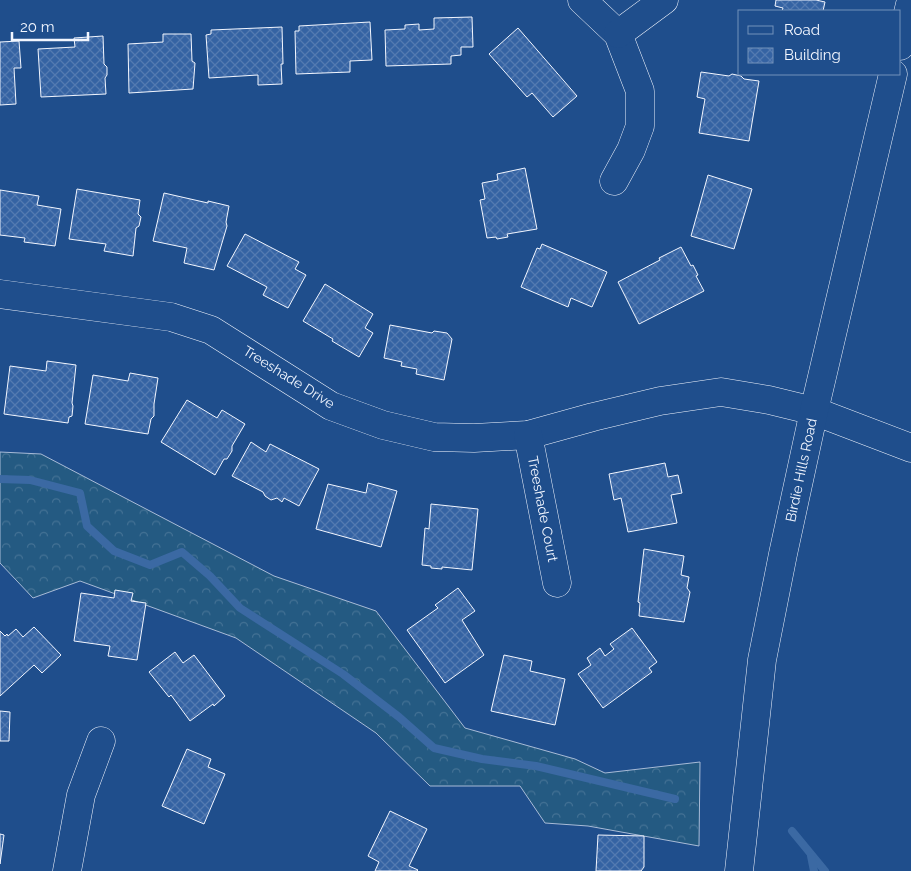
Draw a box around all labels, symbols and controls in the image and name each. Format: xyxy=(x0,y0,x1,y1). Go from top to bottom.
scale bar xyxy=(12,10,89,42)
legend xyxy=(738,10,901,75)
text: 20 m xyxy=(20,18,55,36)
text: Road xyxy=(784,21,820,39)
text: Building xyxy=(784,46,841,64)
street label: Treeshade Drive xyxy=(240,342,338,412)
street label: Birdie Hills Road xyxy=(782,417,820,523)
street label: Treeshade Court xyxy=(525,455,561,563)

